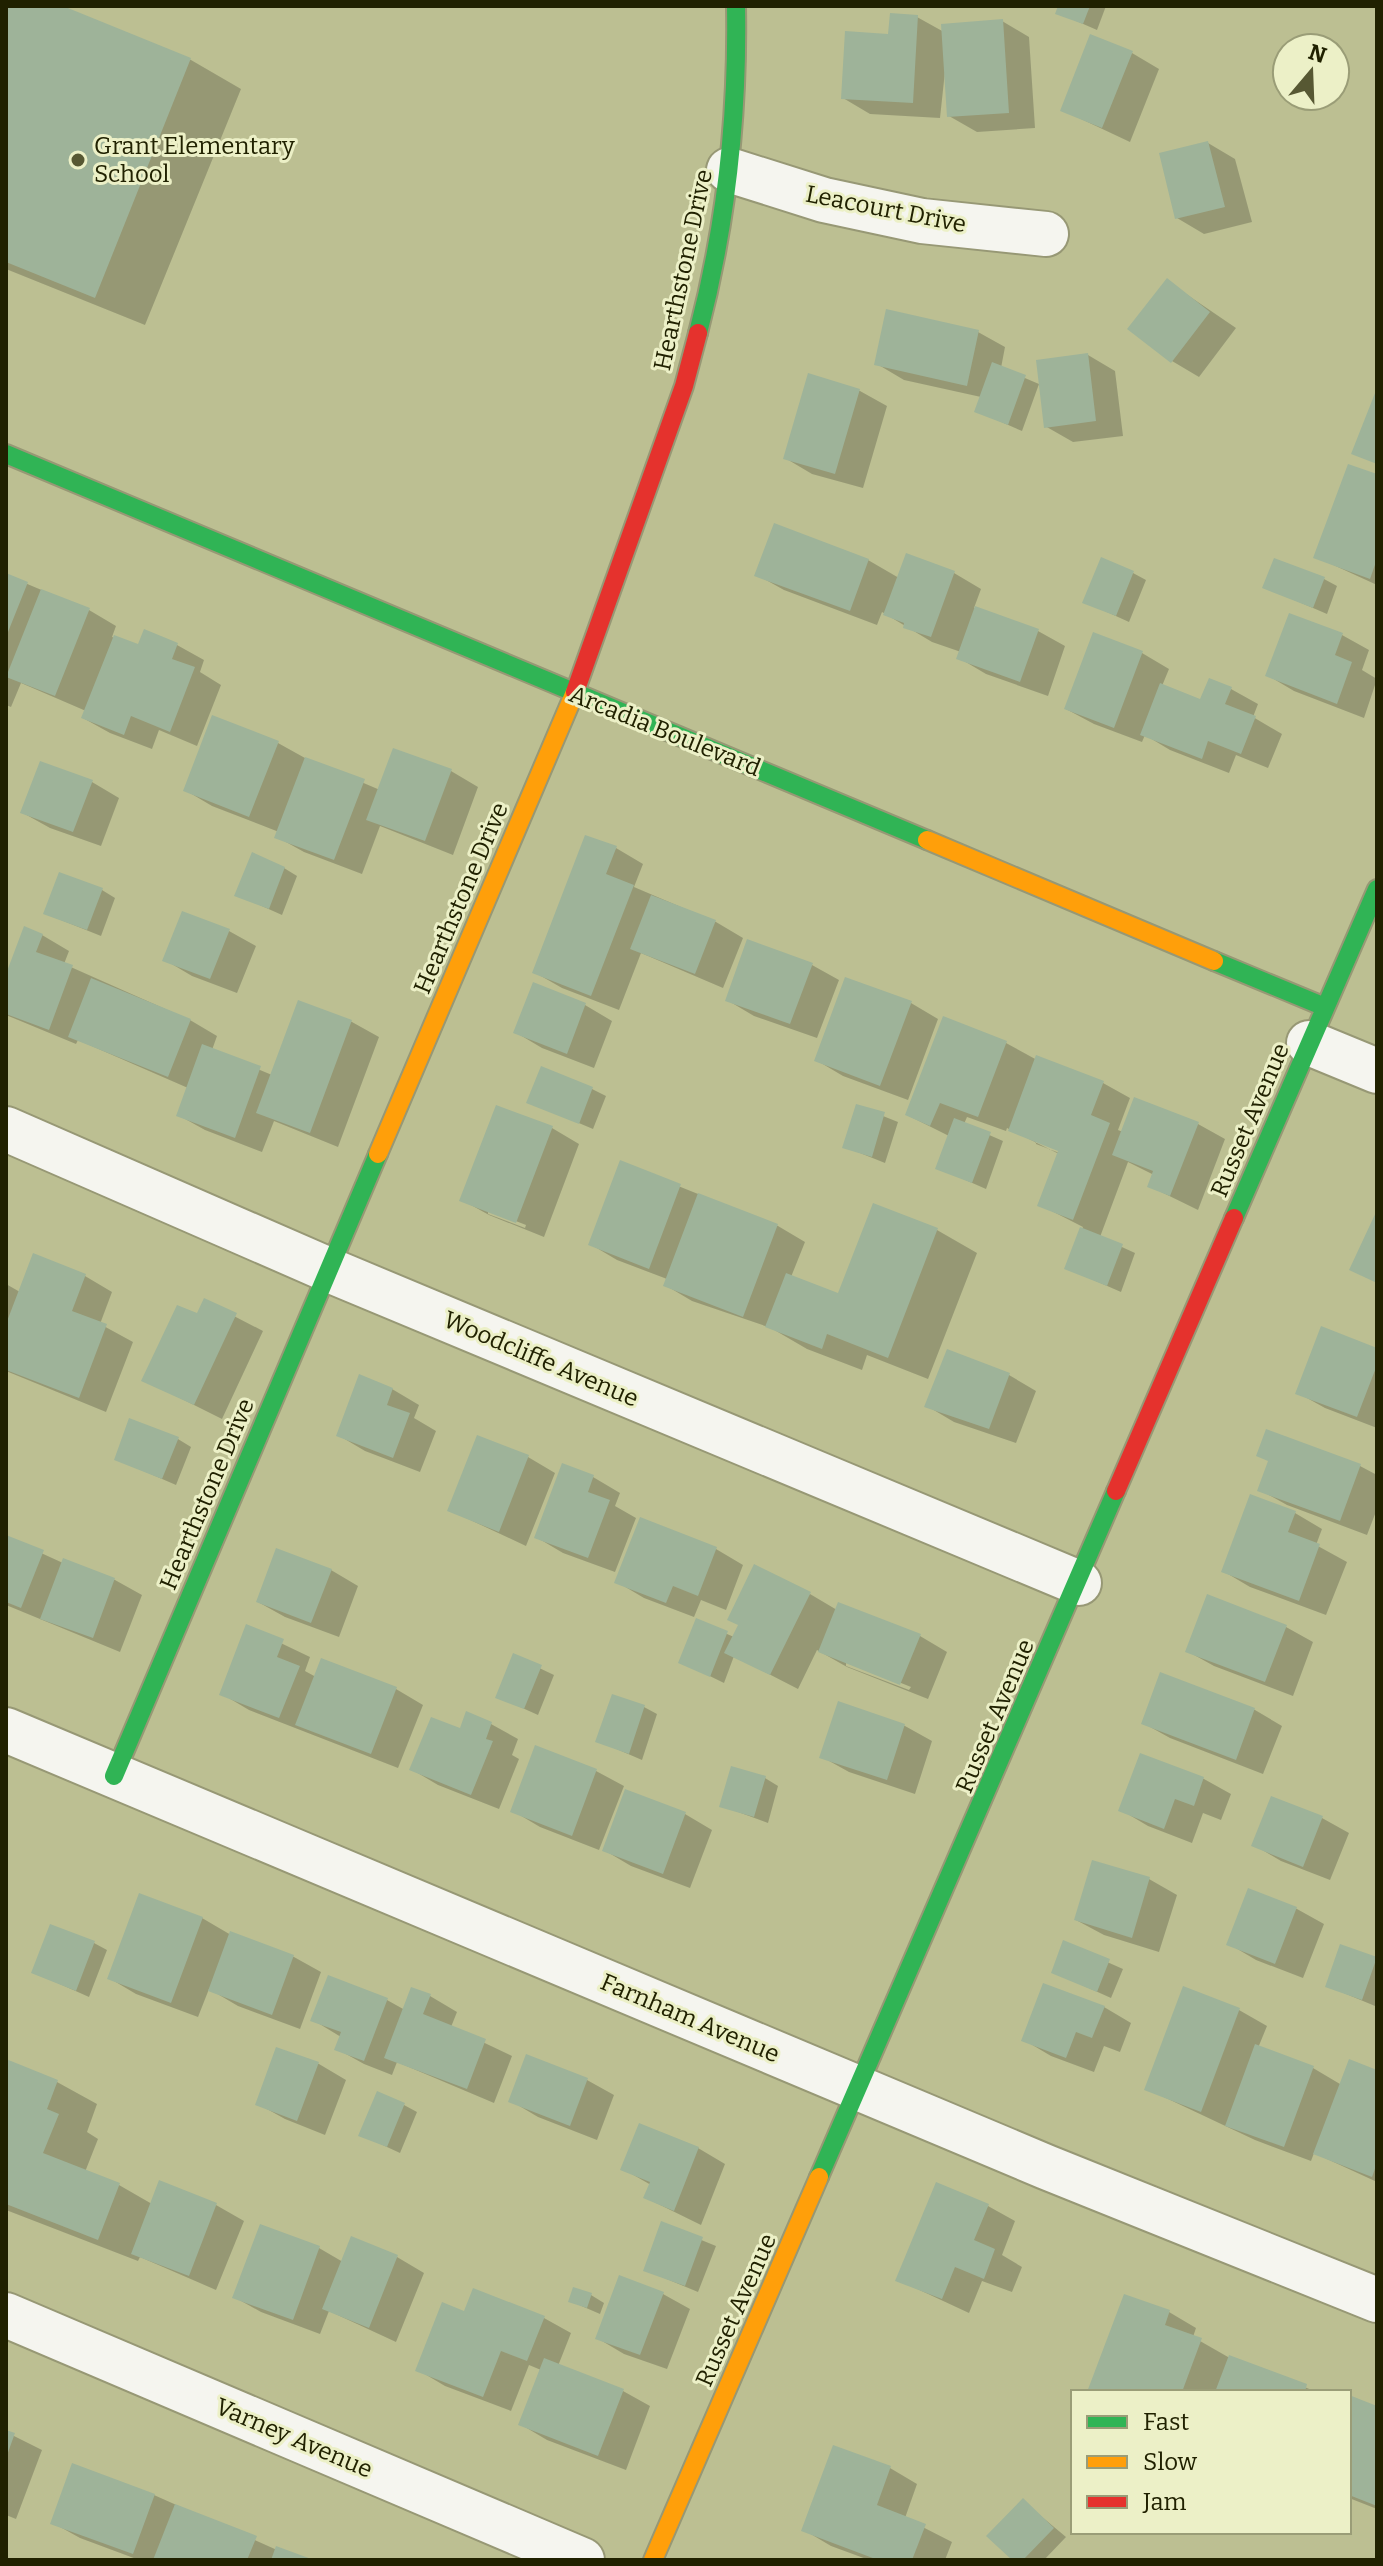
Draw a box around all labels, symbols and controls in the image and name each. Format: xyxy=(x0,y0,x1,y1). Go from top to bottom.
north arrow xyxy=(1271,32,1351,112)
text: N xyxy=(1305,38,1330,69)
place label: Grant Elementary School xyxy=(94,132,295,188)
marker: Grant Elementary School xyxy=(69,151,87,169)
street label: Hearthstone Drive xyxy=(648,167,718,373)
street label: Leacourt Drive xyxy=(803,180,969,238)
street label: Arcadia Boulevard xyxy=(565,680,765,782)
street label: Hearthstone Drive xyxy=(408,798,514,998)
street label: Russet Avenue xyxy=(1205,1039,1295,1201)
street label: Woodcliffe Avenue xyxy=(439,1305,643,1413)
street label: Hearthstone Drive xyxy=(154,1394,260,1594)
street label: Russet Avenue xyxy=(950,1635,1040,1797)
street label: Farnham Avenue xyxy=(596,1968,784,2068)
street label: Russet Avenue xyxy=(690,2229,782,2391)
legend xyxy=(1071,2390,1351,2534)
street label: Varney Avenue xyxy=(211,2392,377,2484)
text: Fast xyxy=(1143,2408,1189,2436)
text: Slow xyxy=(1143,2448,1198,2476)
text: Jam xyxy=(1142,2488,1187,2516)

